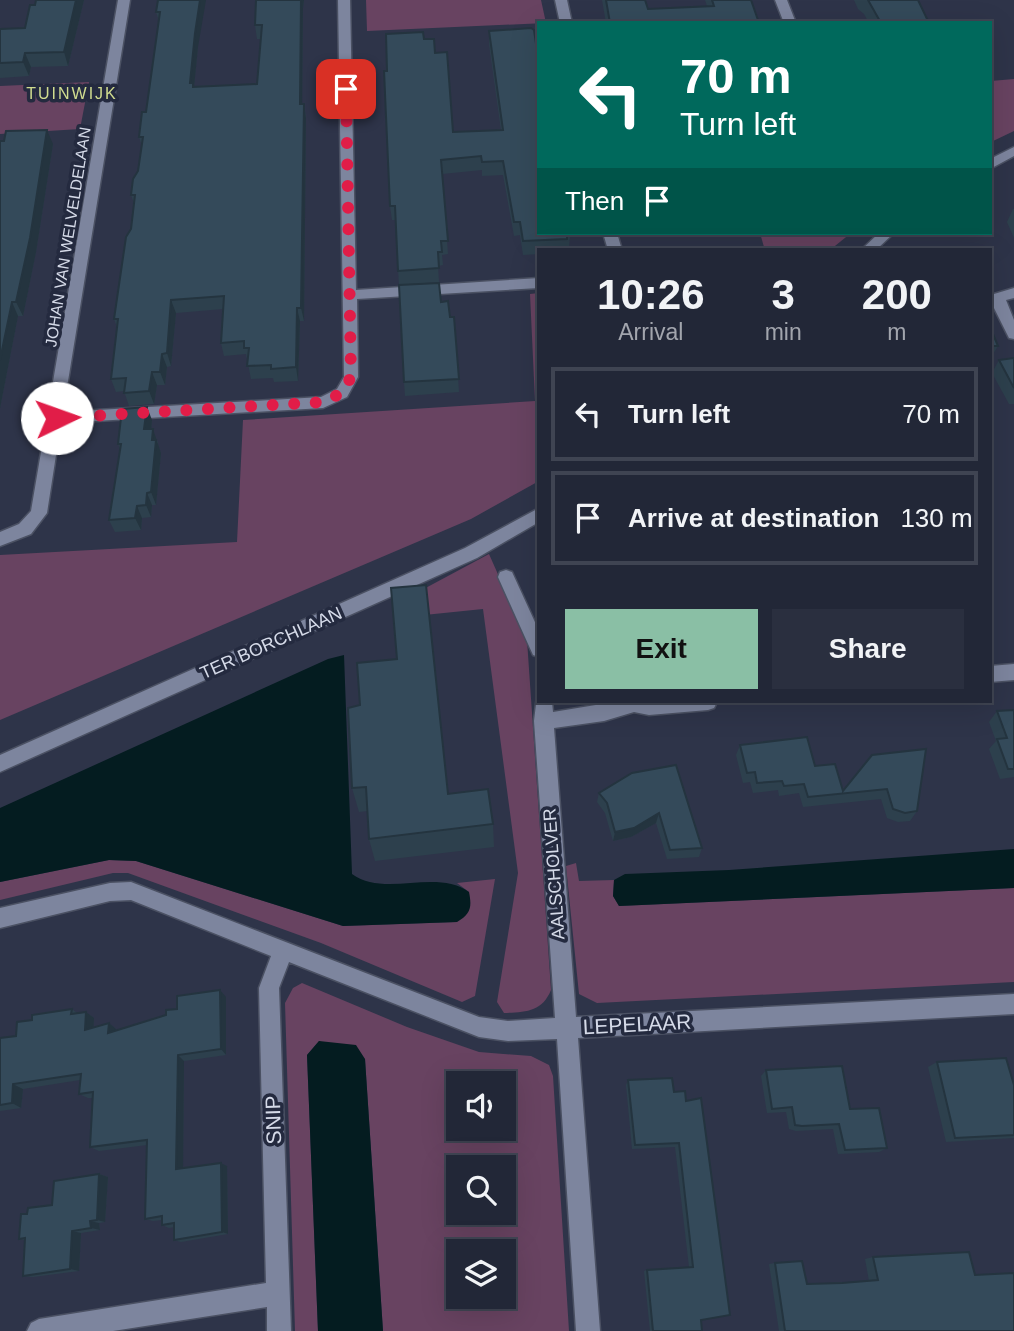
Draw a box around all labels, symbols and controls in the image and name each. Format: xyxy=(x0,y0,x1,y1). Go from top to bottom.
icon: left xyxy=(565,49,656,140)
text: 70 m xyxy=(680,49,792,103)
pin xyxy=(316,59,376,119)
icon: arrive xyxy=(327,70,365,108)
district label: TUINWIJK xyxy=(26,85,118,102)
text: Turn left xyxy=(680,106,796,142)
street label: JOHAN VAN WELVELDELAAN xyxy=(42,126,94,348)
icon: arrive xyxy=(638,182,676,220)
text: Then xyxy=(565,186,624,216)
text: 10:26 xyxy=(597,271,705,318)
text: 3 xyxy=(771,271,795,318)
text: 200 xyxy=(862,271,932,318)
text: Arrival xyxy=(618,319,683,345)
text: min xyxy=(765,319,802,345)
text: m xyxy=(887,319,906,345)
position arrow xyxy=(20,381,94,455)
icon: left xyxy=(569,395,607,433)
text: Turn left xyxy=(628,399,730,429)
text: 70 m xyxy=(902,399,960,429)
icon: arrive xyxy=(569,499,607,537)
text: Arrive at destination xyxy=(628,503,879,533)
text: 130 m xyxy=(900,503,973,533)
street label: TER BORCHLAAN xyxy=(197,603,345,683)
button: Exit xyxy=(565,609,758,689)
button: Share xyxy=(772,609,964,689)
street label: AALSCHOLVER xyxy=(539,808,569,940)
street label: LEPELAAR xyxy=(582,1010,692,1038)
map controls xyxy=(446,1071,516,1309)
button: sound xyxy=(446,1071,516,1141)
street label: SNIP xyxy=(261,1095,285,1145)
button: search xyxy=(446,1155,516,1225)
button: layers xyxy=(446,1239,516,1309)

